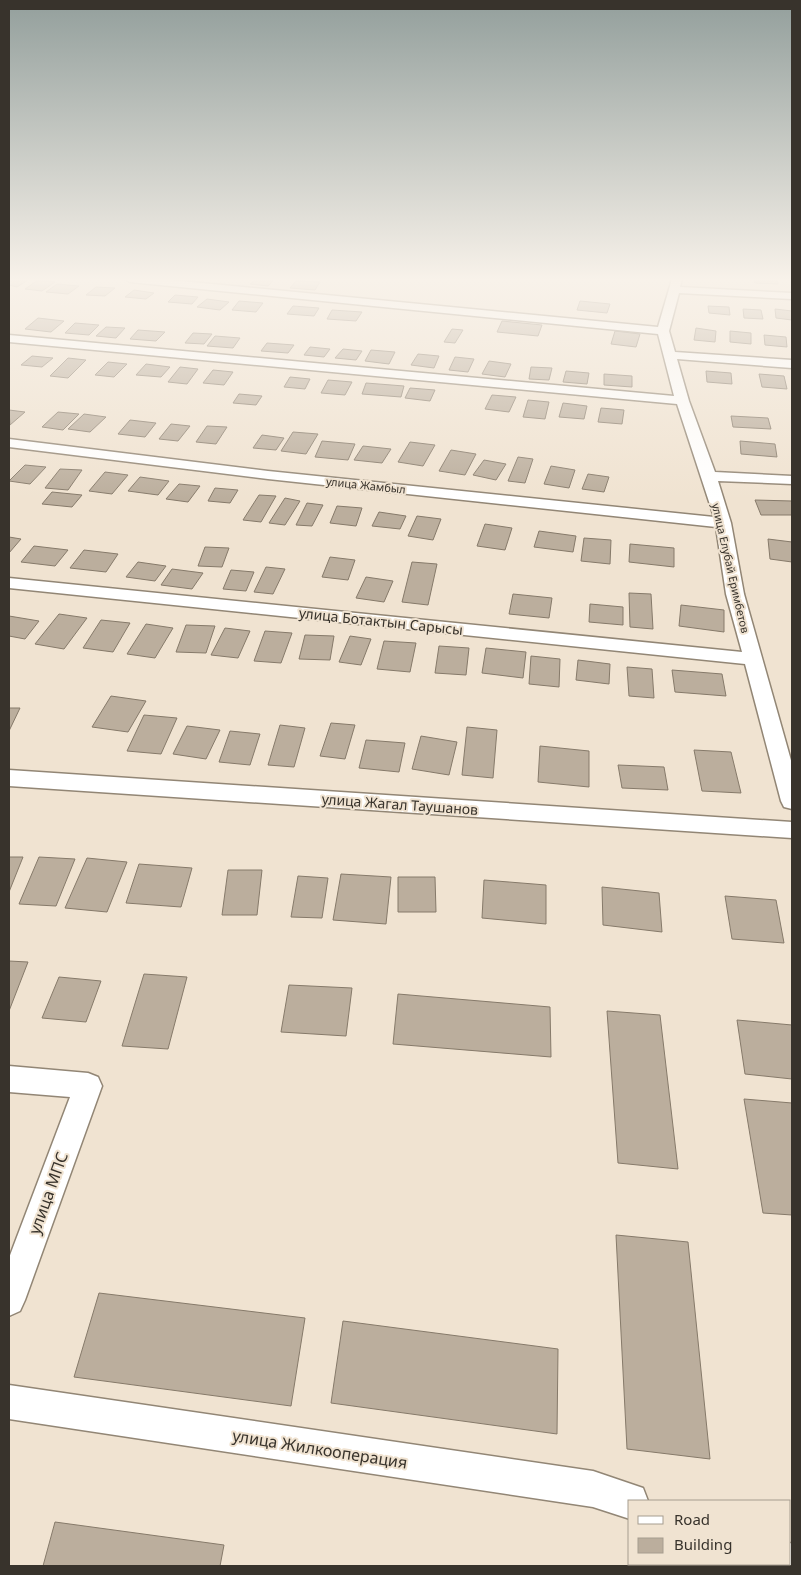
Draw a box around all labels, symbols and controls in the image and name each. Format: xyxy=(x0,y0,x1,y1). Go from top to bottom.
street label: улица Жамбыл xyxy=(326,473,406,497)
street label: улица Елубай Еримбетов xyxy=(709,502,753,634)
street label: улица Ботактын Сарысы xyxy=(298,603,464,639)
street label: улица Жагал Таушанов xyxy=(321,789,479,819)
street label: улица МПС xyxy=(23,1149,73,1237)
street label: улица Жилкооперация xyxy=(231,1424,409,1474)
legend xyxy=(628,1500,791,1565)
text: Road xyxy=(674,1509,710,1529)
text: Building xyxy=(674,1534,732,1554)

